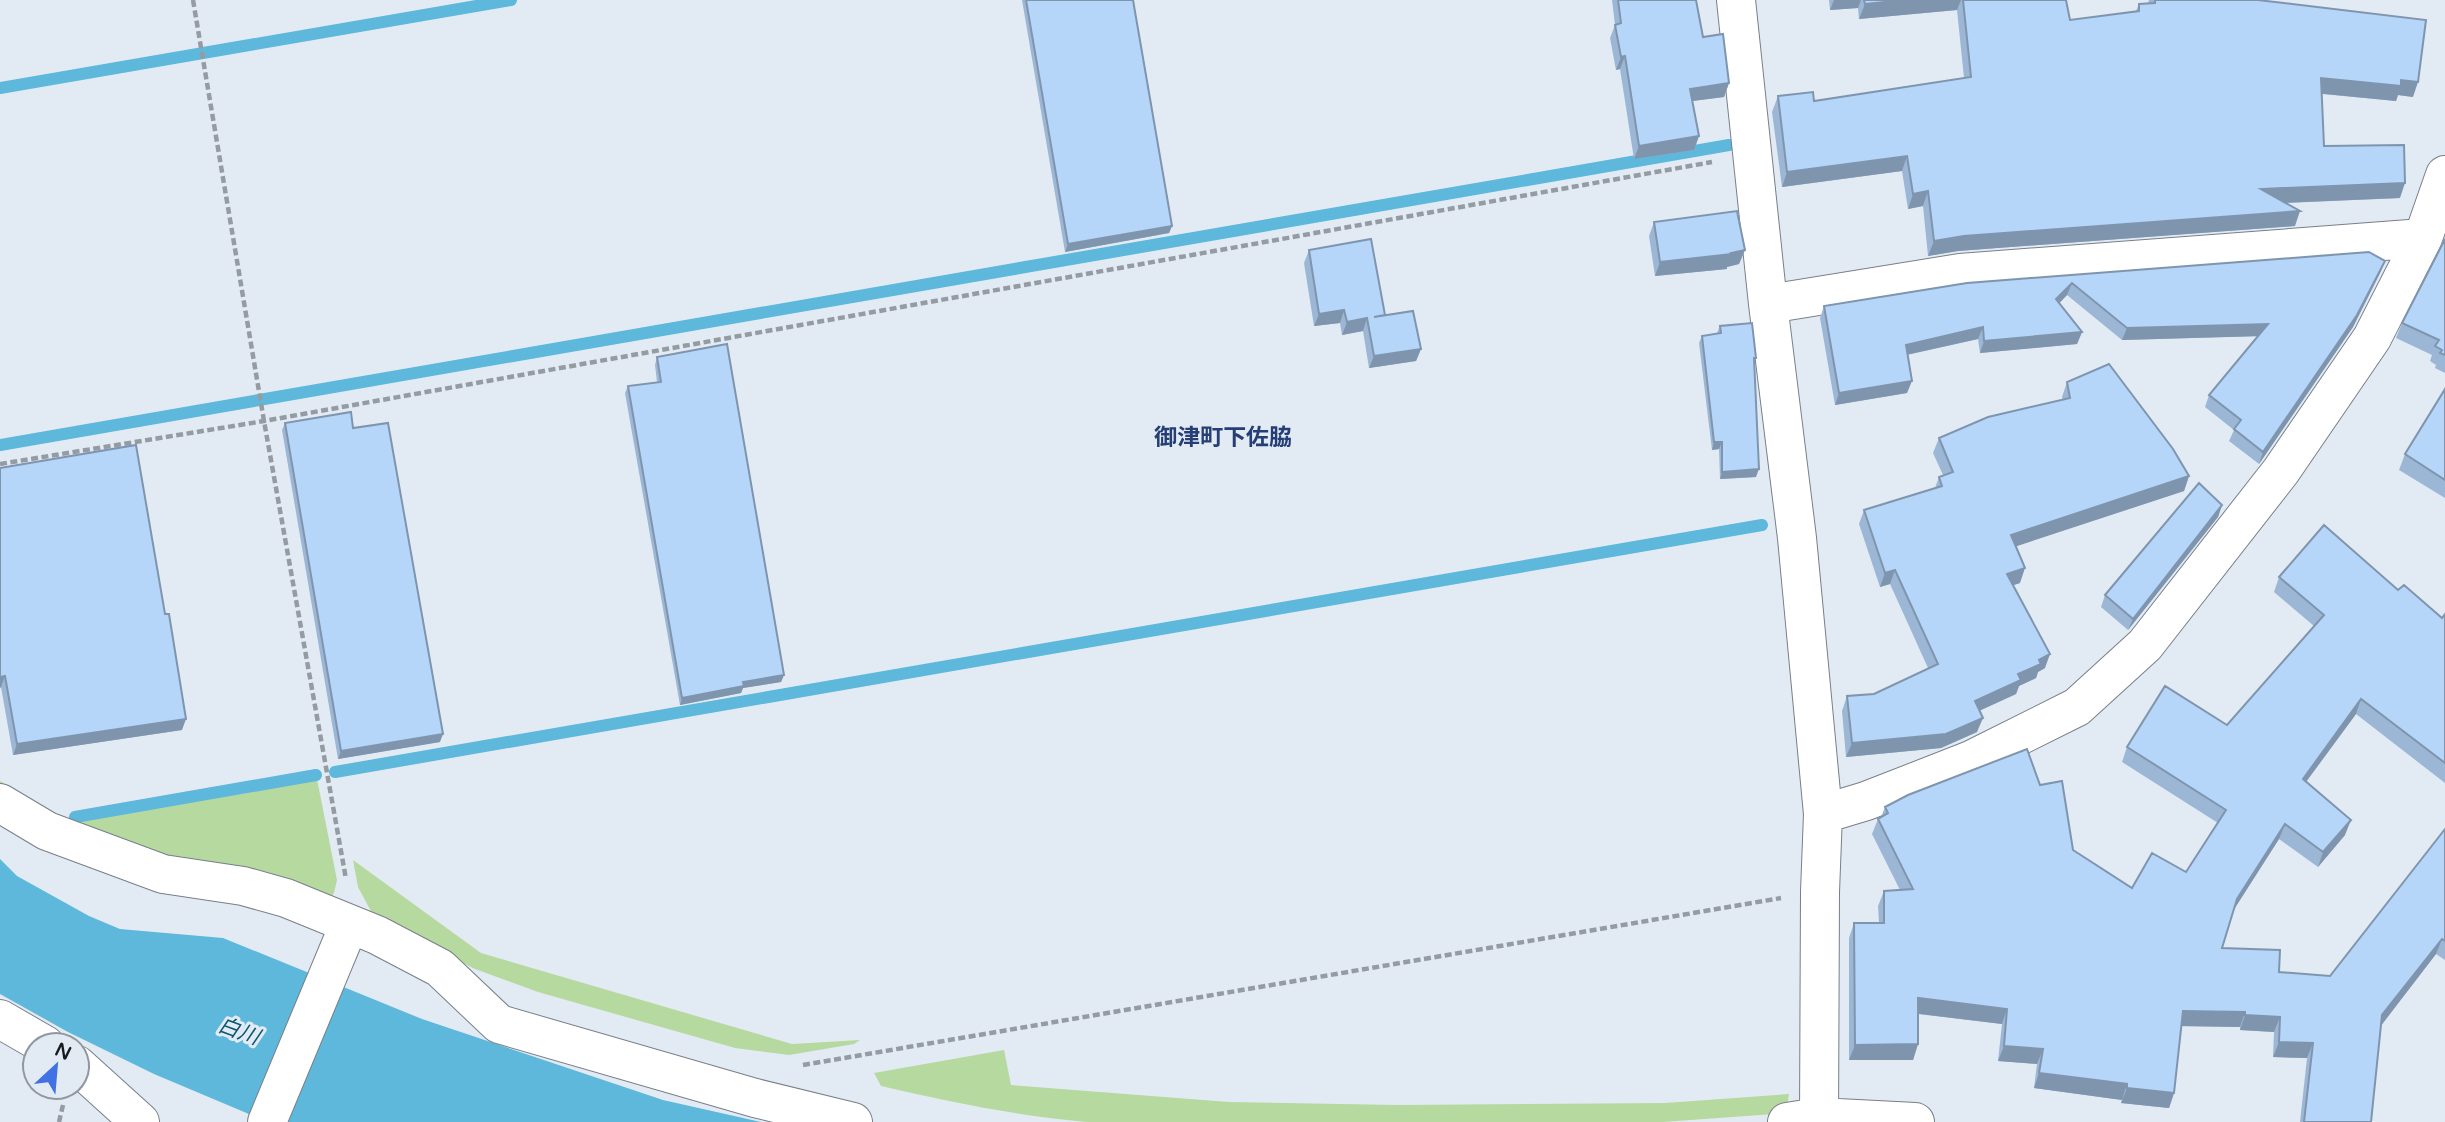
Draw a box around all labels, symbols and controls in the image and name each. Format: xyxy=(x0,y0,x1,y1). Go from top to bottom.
district label: 御津町下佐脇 xyxy=(1154,424,1292,452)
water label: 白川 xyxy=(215,1013,265,1051)
north arrow xyxy=(21,1031,91,1101)
text: N xyxy=(51,1038,75,1065)

